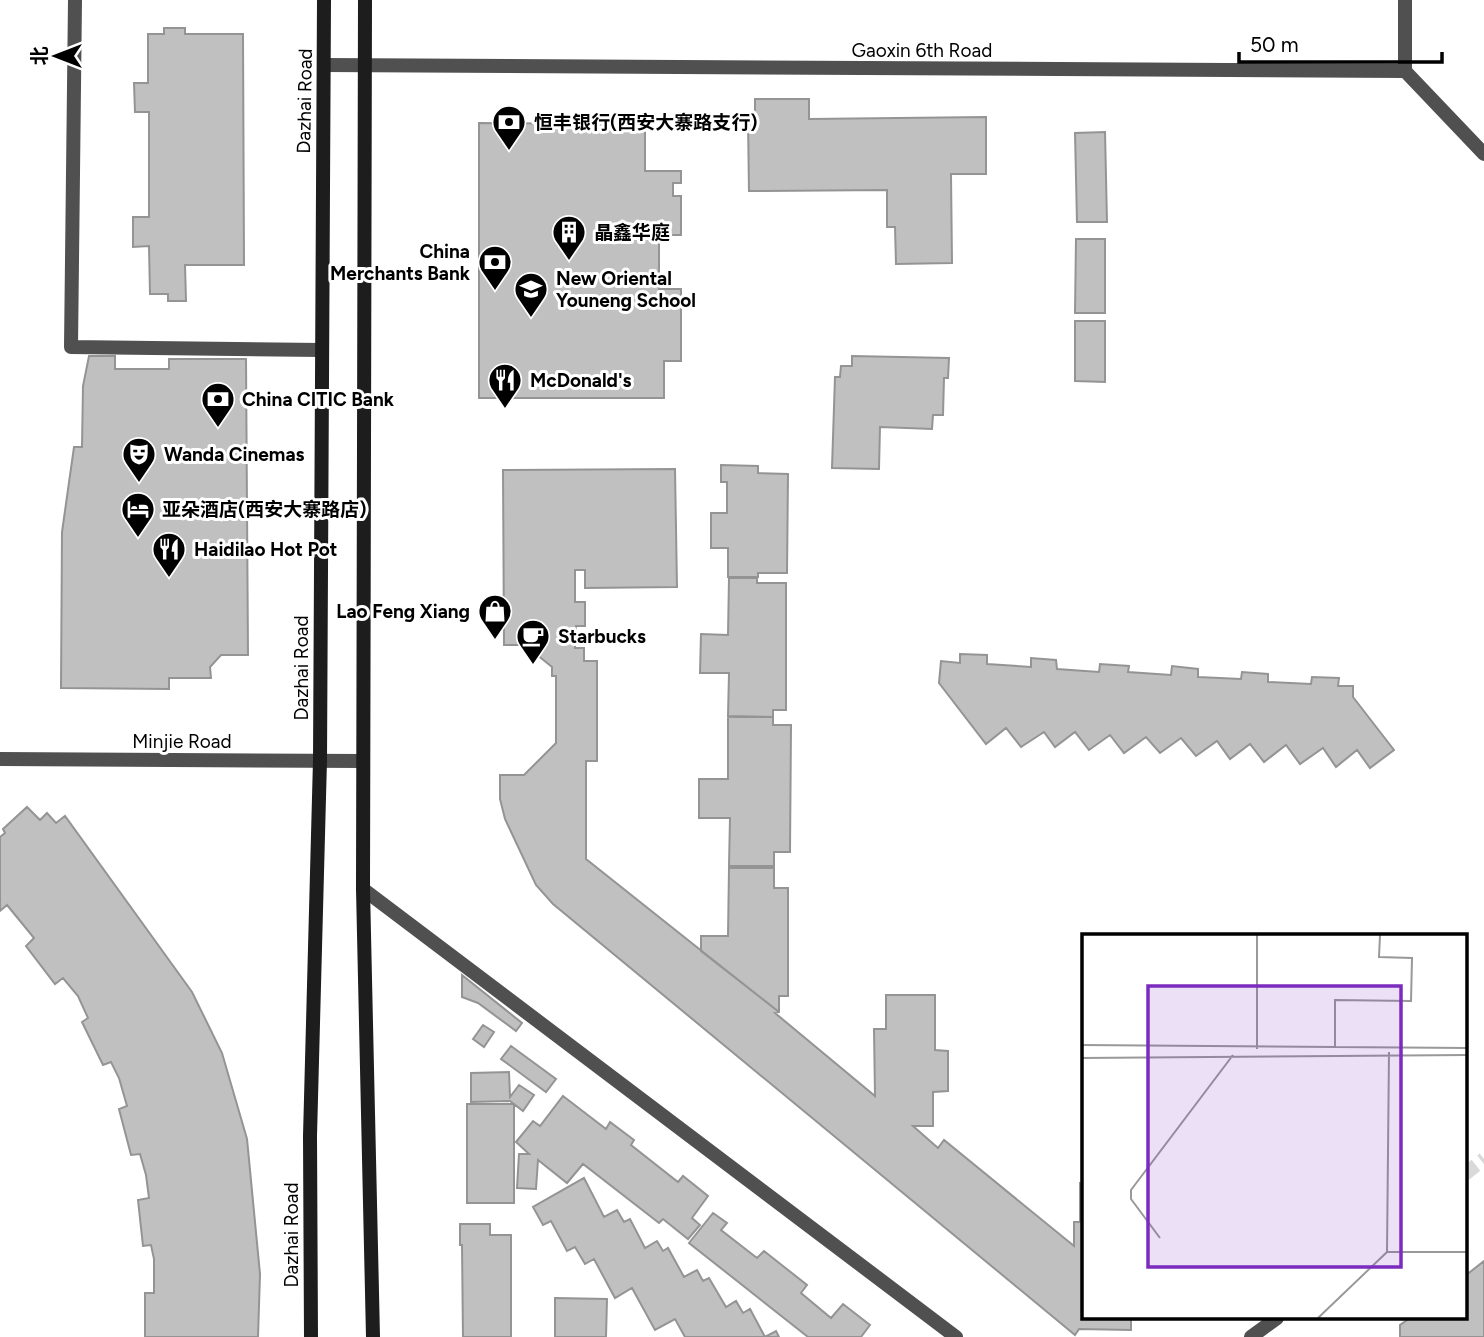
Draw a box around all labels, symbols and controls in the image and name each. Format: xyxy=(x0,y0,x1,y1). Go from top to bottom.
north arrow xyxy=(21,21,91,91)
scale bar xyxy=(1239,21,1442,65)
text: 50 m xyxy=(1250,32,1299,57)
street label: Gaoxin 6th Road xyxy=(852,39,992,62)
text: 北 xyxy=(28,46,51,66)
street label: Dazhai Road xyxy=(292,48,317,154)
bank icon: 恒丰银行(西安大寨路支行) xyxy=(490,103,528,152)
place label: 恒丰银行(西安大寨路支行) xyxy=(534,111,758,134)
building icon: 晶鑫华庭 xyxy=(550,213,588,262)
place label: 晶鑫华庭 xyxy=(594,221,670,244)
place label: China Merchants Bank xyxy=(330,240,471,285)
bank icon: China Merchants Bank xyxy=(476,243,514,292)
place label: New Oriental Youneng School xyxy=(556,267,696,312)
school or university icon: New Oriental Youneng School xyxy=(512,270,550,319)
restaurant icon: McDonald's xyxy=(486,361,524,410)
place label: McDonald's xyxy=(530,369,632,392)
bank icon: China CITIC Bank xyxy=(199,380,237,429)
place label: China CITIC Bank xyxy=(242,388,395,411)
theatre icon: Wanda Cinemas xyxy=(120,435,158,484)
place label: Wanda Cinemas xyxy=(164,443,305,466)
hotel icon: 亚朵酒店(西安大寨路店) xyxy=(119,490,157,539)
place label: 亚朵酒店(西安大寨路店) xyxy=(162,498,367,521)
restaurant icon: Haidilao Hot Pot xyxy=(150,530,188,579)
place label: Haidilao Hot Pot xyxy=(194,538,338,561)
shop icon: Lao Feng Xiang xyxy=(476,592,514,641)
place label: Lao Feng Xiang xyxy=(336,600,470,623)
street label: Dazhai Road xyxy=(290,615,313,721)
cafe icon: Starbucks xyxy=(514,617,552,666)
place label: Starbucks xyxy=(558,625,646,648)
street label: Minjie Road xyxy=(132,730,232,753)
inset map xyxy=(1082,934,1466,1320)
street label: Dazhai Road xyxy=(280,1182,303,1288)

